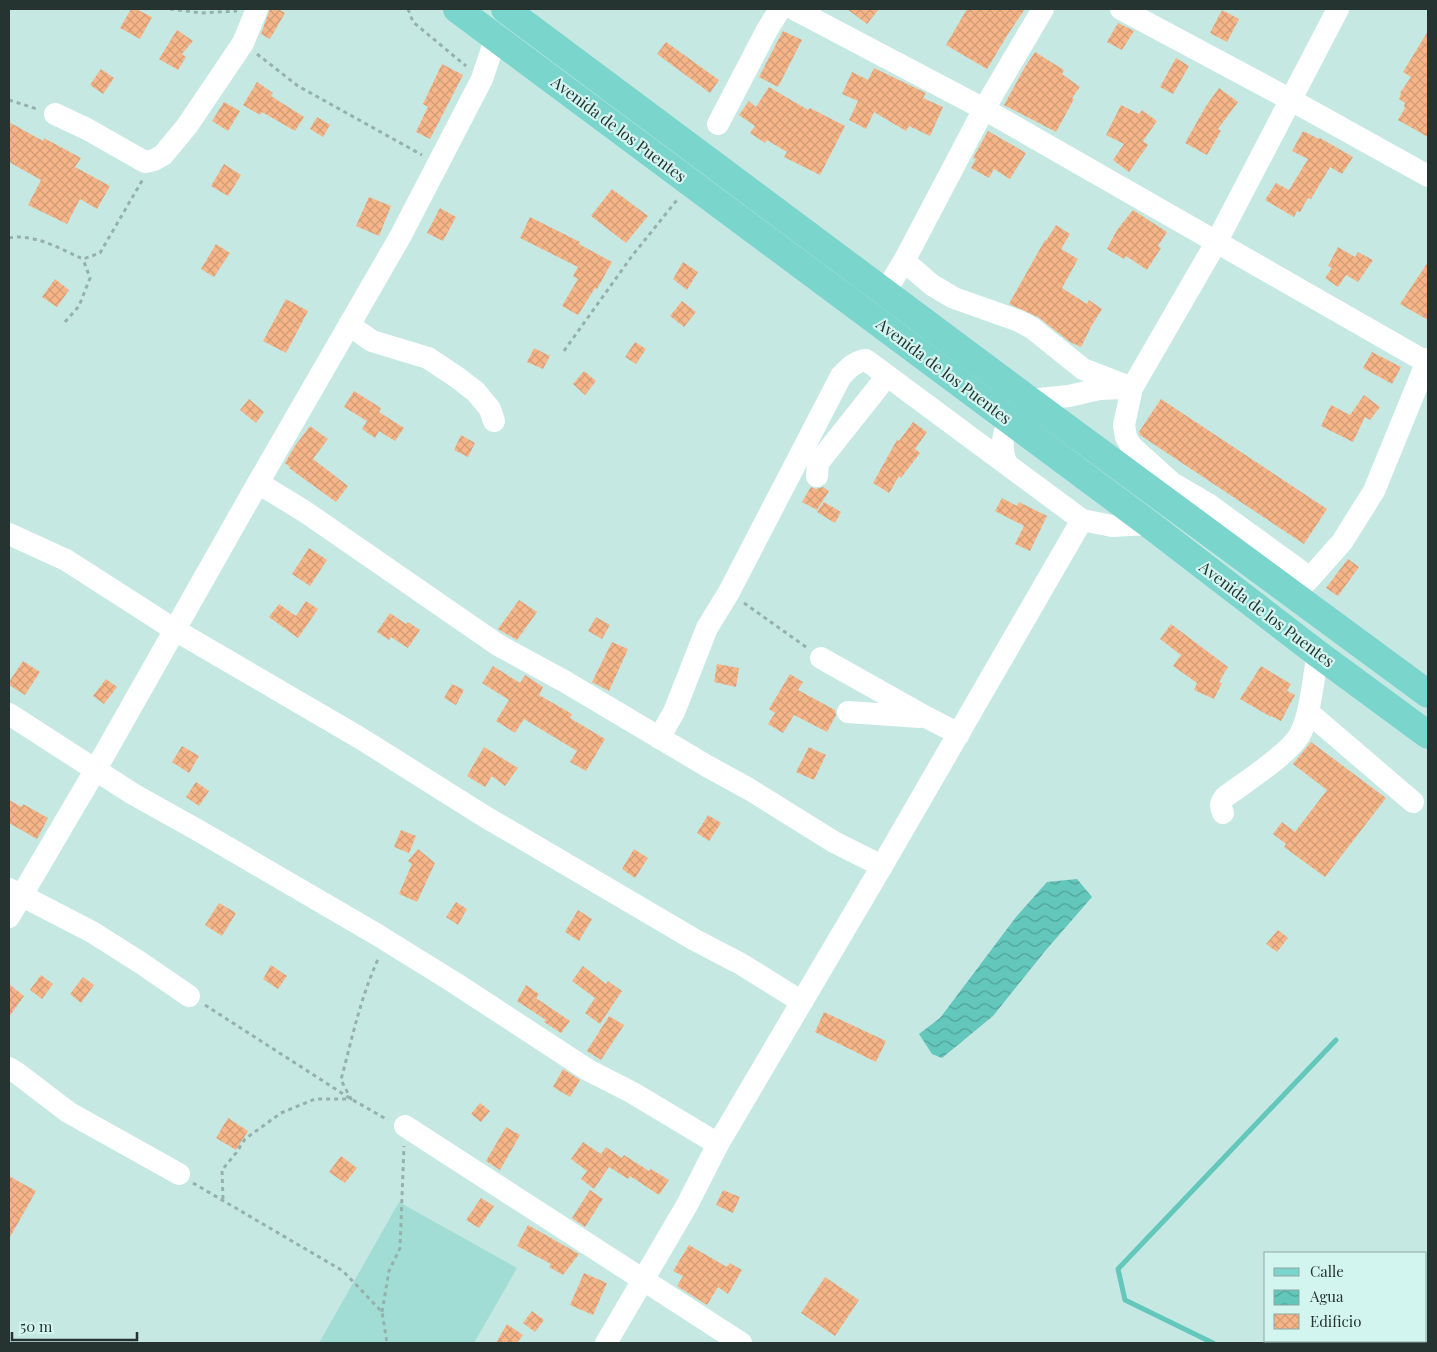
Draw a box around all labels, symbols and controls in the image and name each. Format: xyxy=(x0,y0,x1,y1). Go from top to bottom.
street label: Avenida de los Puentes xyxy=(547,70,691,186)
street label: Avenida de los Puentes xyxy=(872,312,1016,428)
street label: Avenida de los Puentes xyxy=(1195,555,1339,671)
legend xyxy=(1264,1252,1427,1342)
text: Calle xyxy=(1310,1261,1344,1281)
text: Agua xyxy=(1309,1286,1344,1306)
scale bar xyxy=(12,1310,138,1342)
text: Edificio xyxy=(1310,1311,1361,1331)
text: 50 m xyxy=(20,1316,53,1336)

